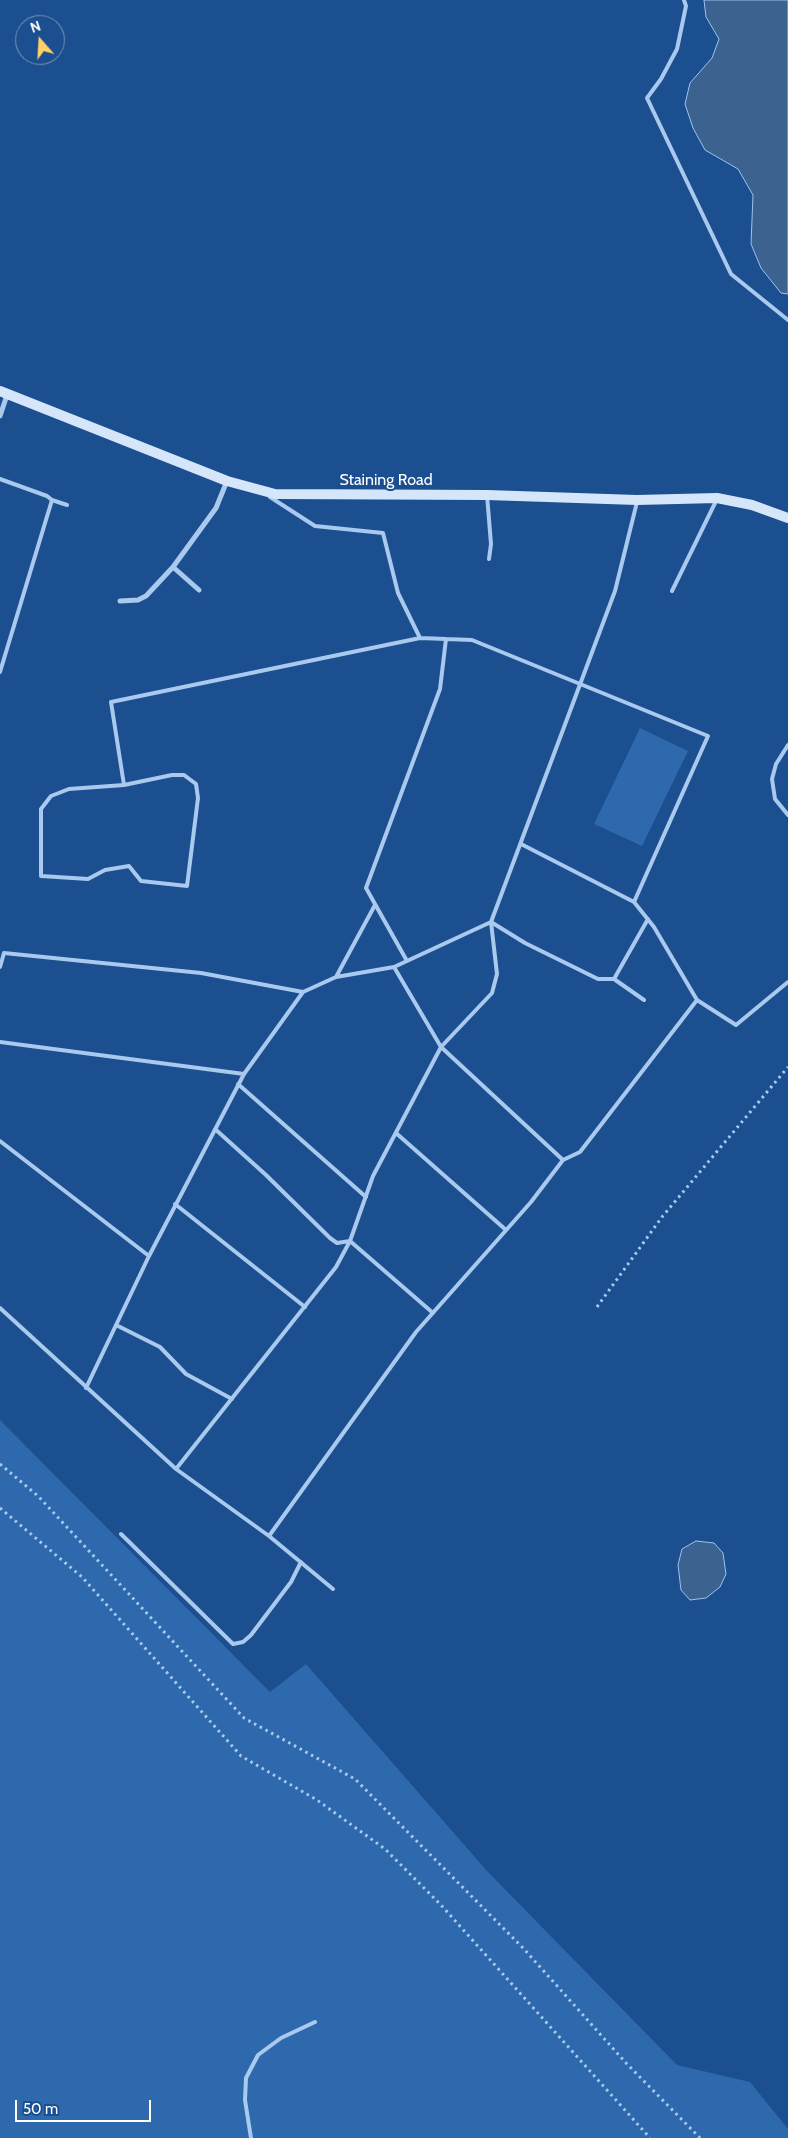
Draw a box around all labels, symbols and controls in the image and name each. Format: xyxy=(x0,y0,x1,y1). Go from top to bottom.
north arrow xyxy=(15,15,65,65)
text: N xyxy=(28,17,43,37)
street label: Staining Road xyxy=(339,470,433,490)
scale bar xyxy=(18,2090,154,2122)
text: 50 m xyxy=(23,2100,58,2118)

